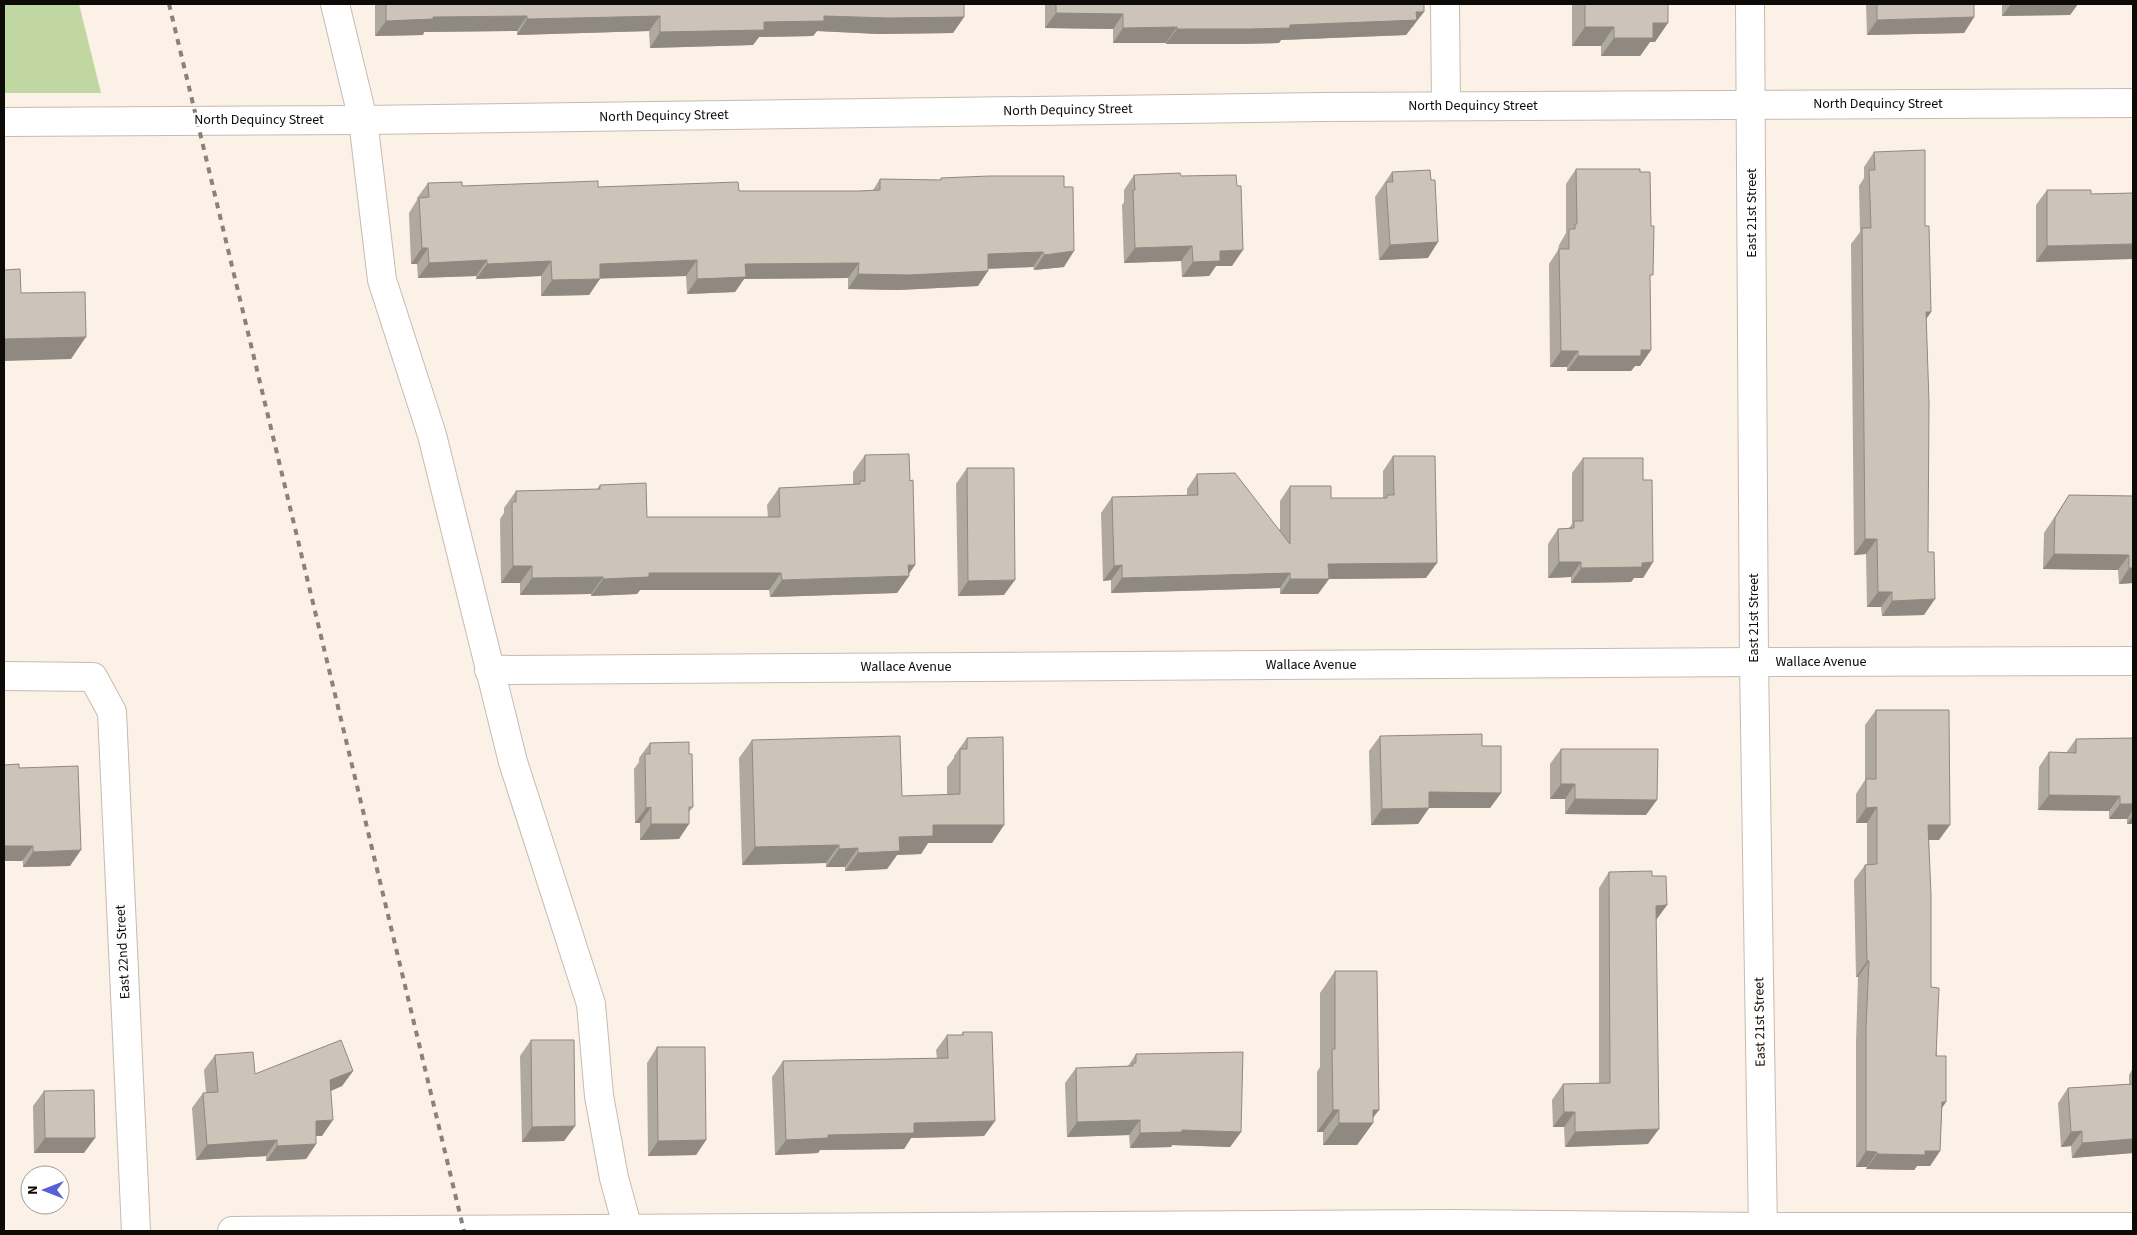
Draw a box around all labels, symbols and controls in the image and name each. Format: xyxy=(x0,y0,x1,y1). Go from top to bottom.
street label: North Dequincy Street xyxy=(1813,94,1943,114)
street label: North Dequincy Street xyxy=(1408,96,1538,116)
street label: North Dequincy Street xyxy=(1003,99,1133,121)
street label: North Dequincy Street xyxy=(599,105,729,127)
street label: North Dequincy Street xyxy=(194,110,324,130)
street label: East 21st Street xyxy=(1742,168,1762,258)
street label: East 21st Street xyxy=(1744,573,1764,663)
street label: Wallace Avenue xyxy=(1775,652,1867,672)
street label: Wallace Avenue xyxy=(1265,655,1357,675)
street label: Wallace Avenue xyxy=(860,657,952,677)
street label: East 22nd Street xyxy=(111,904,135,1000)
street label: East 21st Street xyxy=(1749,977,1771,1067)
north arrow xyxy=(20,1165,70,1215)
text: N xyxy=(23,1185,43,1195)

